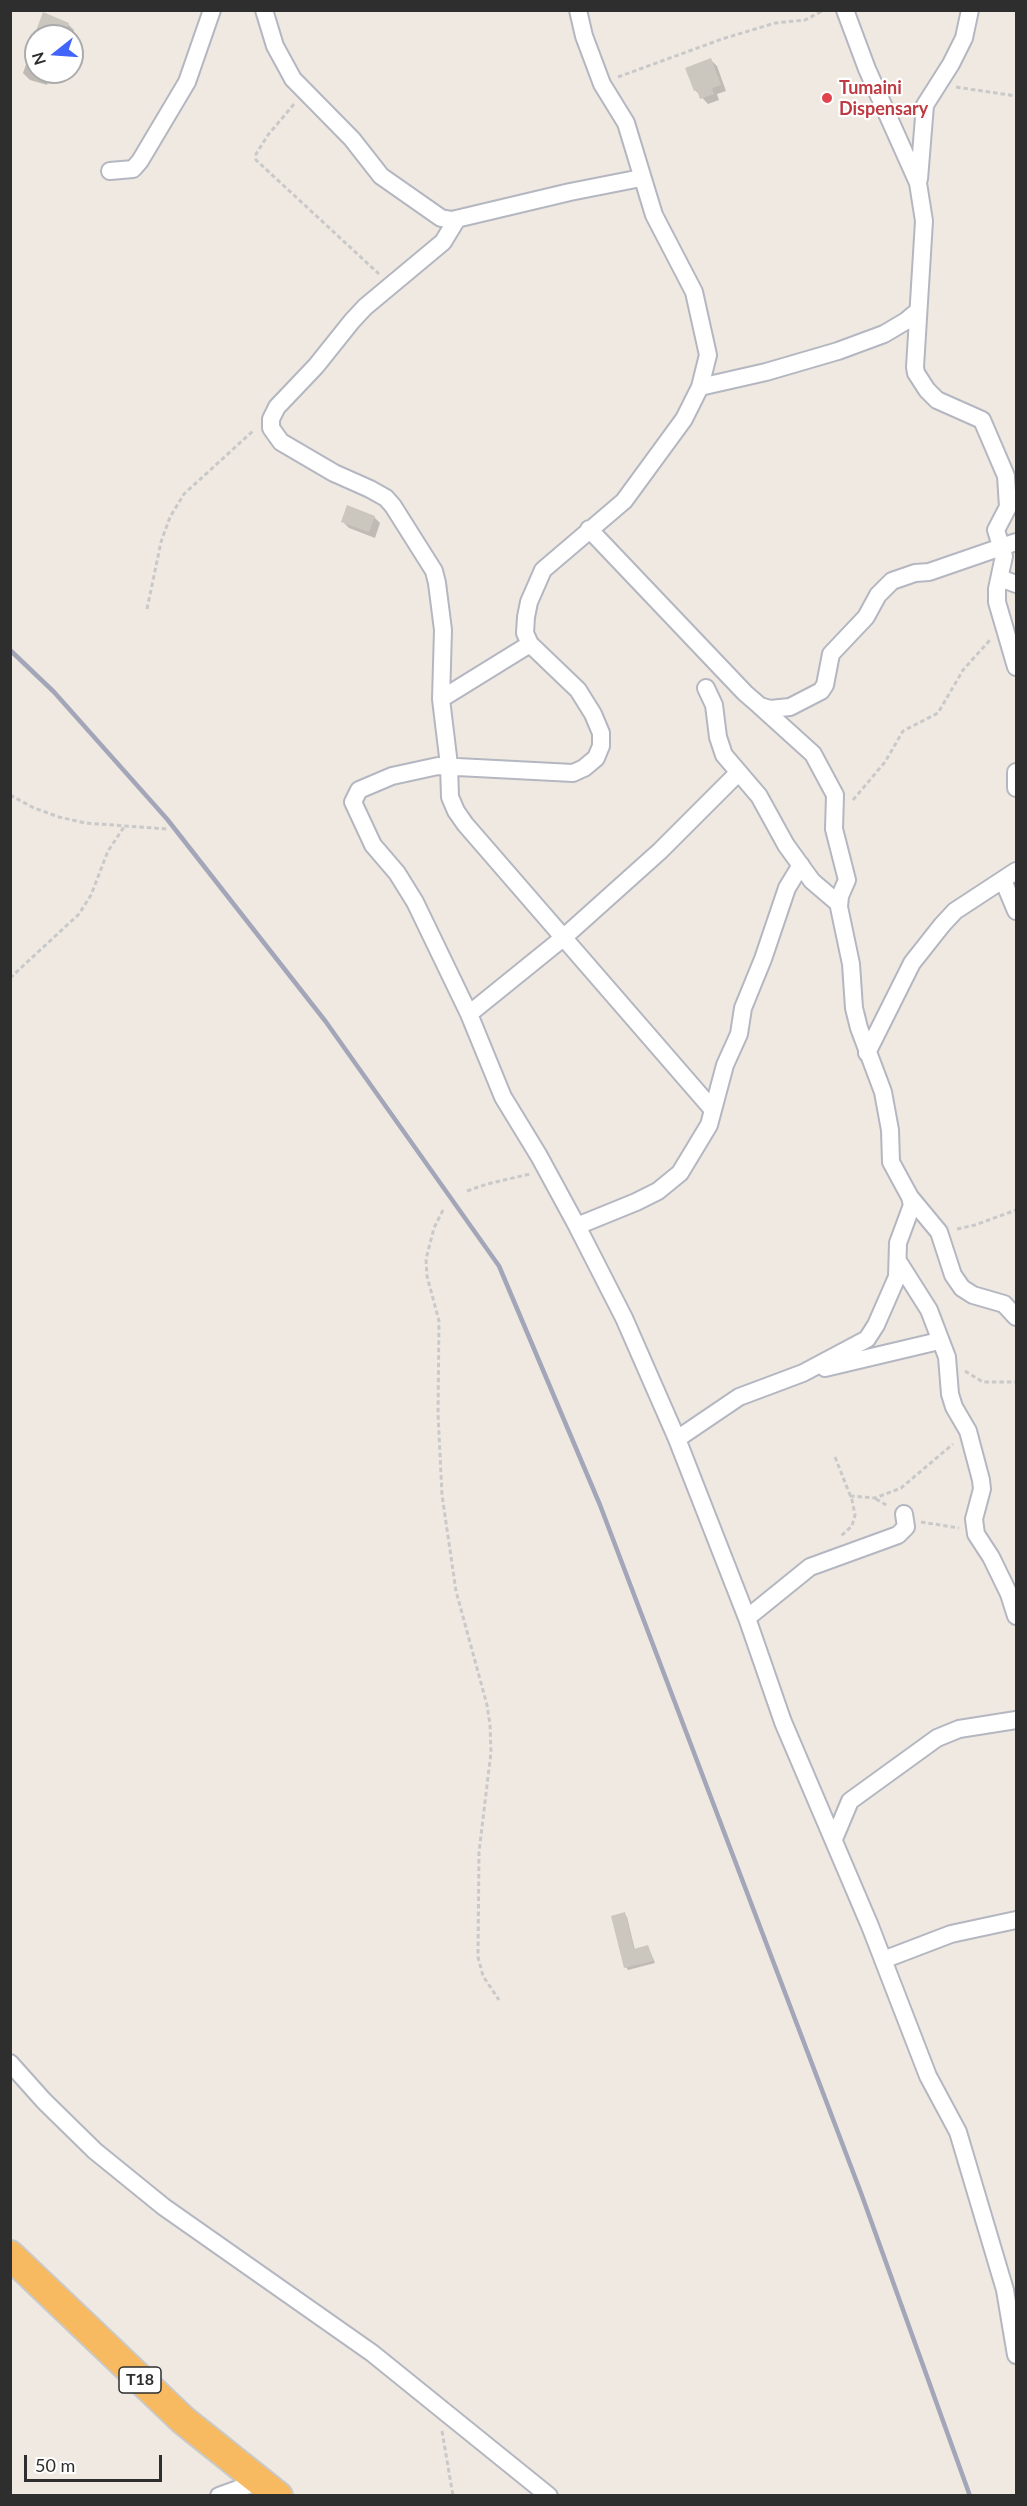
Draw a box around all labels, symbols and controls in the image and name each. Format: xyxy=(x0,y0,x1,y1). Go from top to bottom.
north arrow xyxy=(24,24,84,84)
text: N xyxy=(27,50,49,68)
place label: Tumaini Dispensary xyxy=(839,77,928,119)
marker: Tumaini Dispensary xyxy=(820,91,834,105)
road number: T18 xyxy=(119,2367,161,2393)
scale bar xyxy=(27,2443,165,2481)
text: 50 m xyxy=(35,2454,75,2476)

